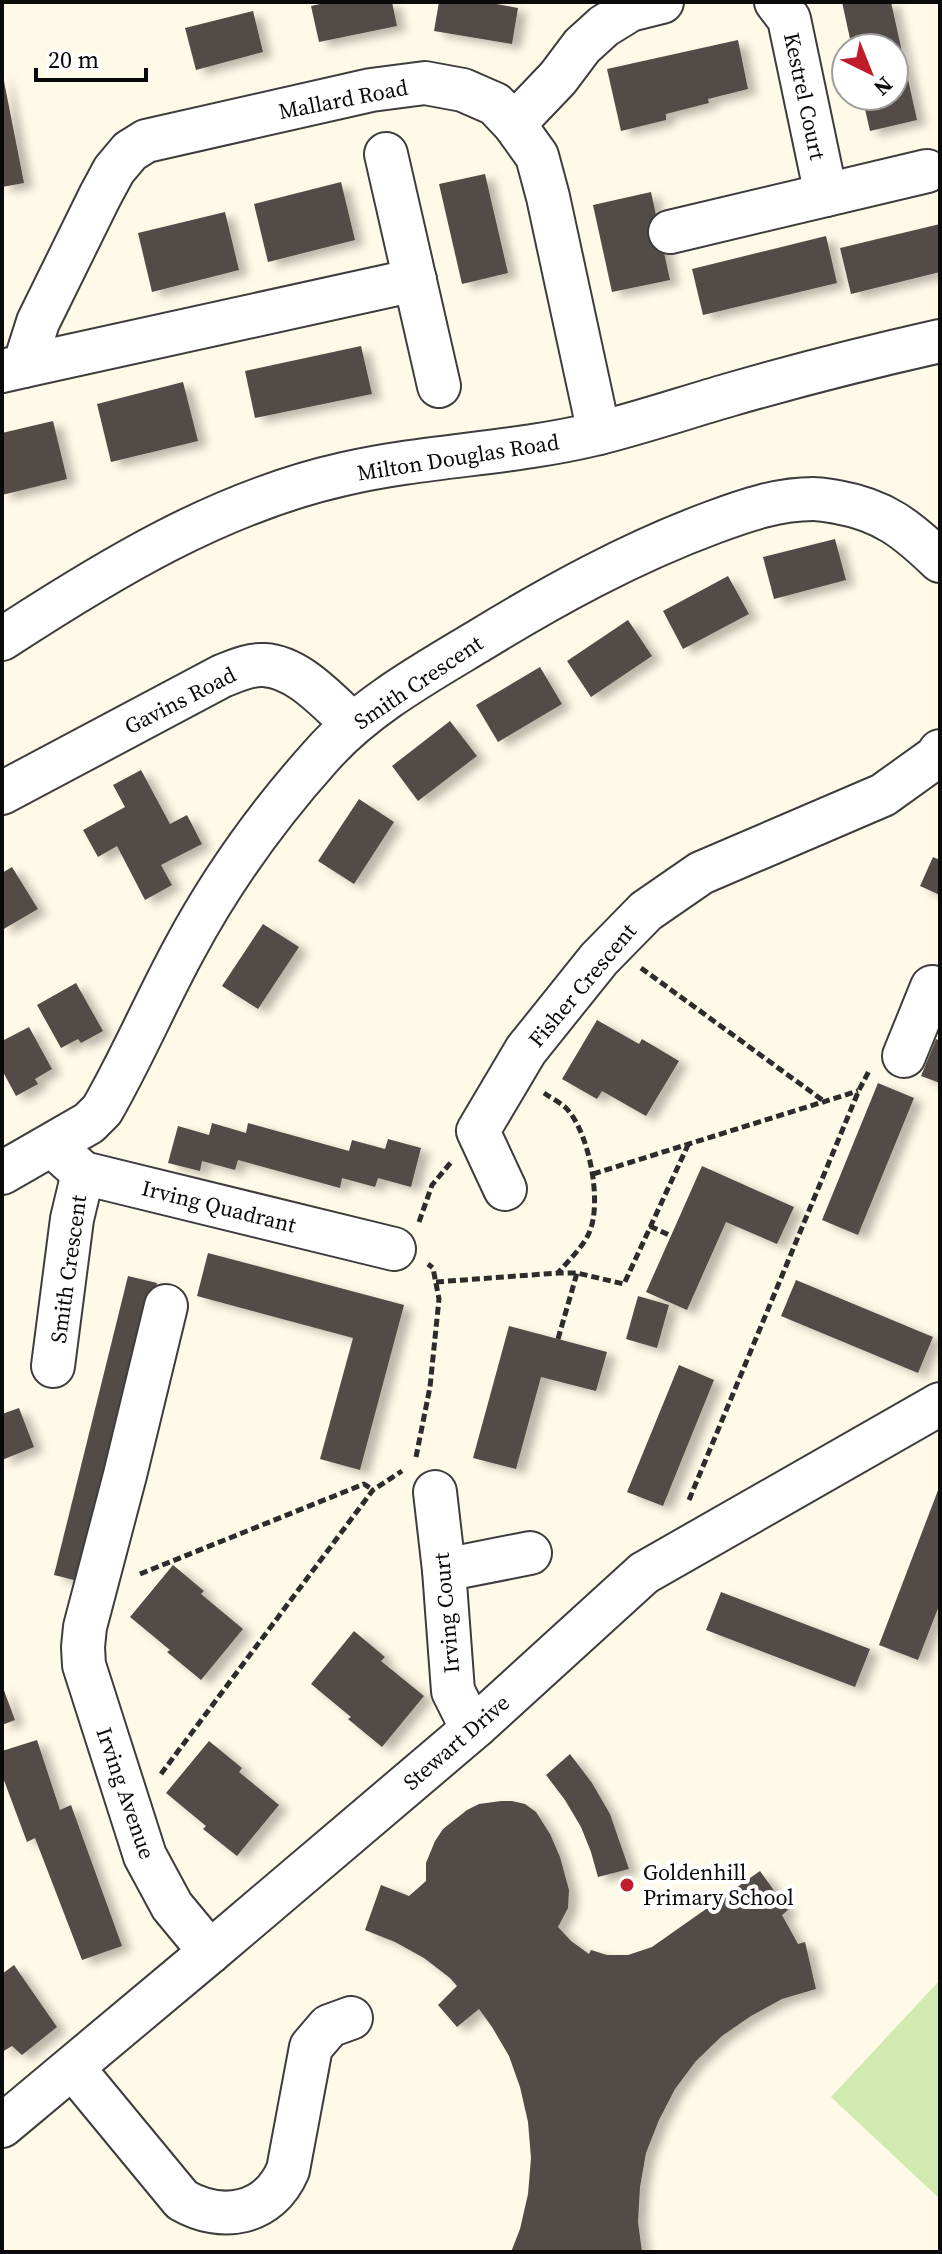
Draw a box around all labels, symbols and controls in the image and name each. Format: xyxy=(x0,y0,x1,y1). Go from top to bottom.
street label: Kestrel Court xyxy=(777,30,833,163)
scale bar xyxy=(36,32,146,82)
north arrow xyxy=(830,32,910,112)
text: 20 m xyxy=(48,43,99,76)
text: N xyxy=(868,70,900,103)
street label: Mallard Road xyxy=(276,72,411,126)
street label: Milton Douglas Road xyxy=(355,426,562,488)
street label: Smith Crescent xyxy=(348,627,489,736)
street label: Gavins Road xyxy=(119,659,241,741)
street label: Fisher Crescent xyxy=(521,916,643,1053)
street label: Irving Quadrant xyxy=(139,1172,300,1240)
street label: Smith Crescent xyxy=(43,1192,93,1345)
street label: Irving Court xyxy=(426,1551,466,1674)
street label: Stewart Drive xyxy=(396,1687,516,1797)
street label: Irving Avenue xyxy=(89,1723,163,1863)
place label: Goldenhill Primary School xyxy=(643,1857,794,1912)
marker: Goldenhill Primary School xyxy=(618,1876,636,1894)

